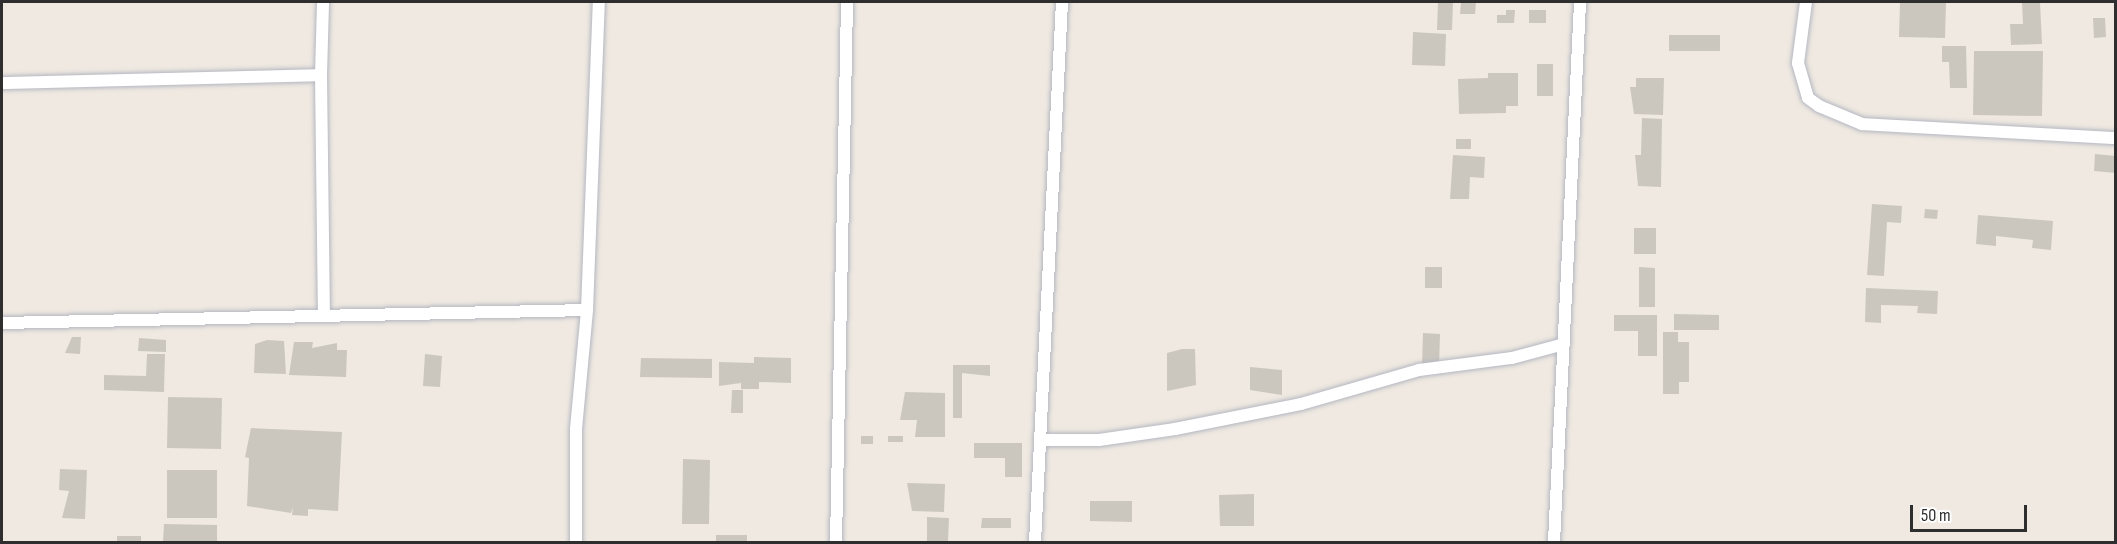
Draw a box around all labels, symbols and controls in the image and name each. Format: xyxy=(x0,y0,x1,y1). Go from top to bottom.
scale bar xyxy=(1913,493,2030,531)
text: 50 m xyxy=(1921,505,1951,526)

